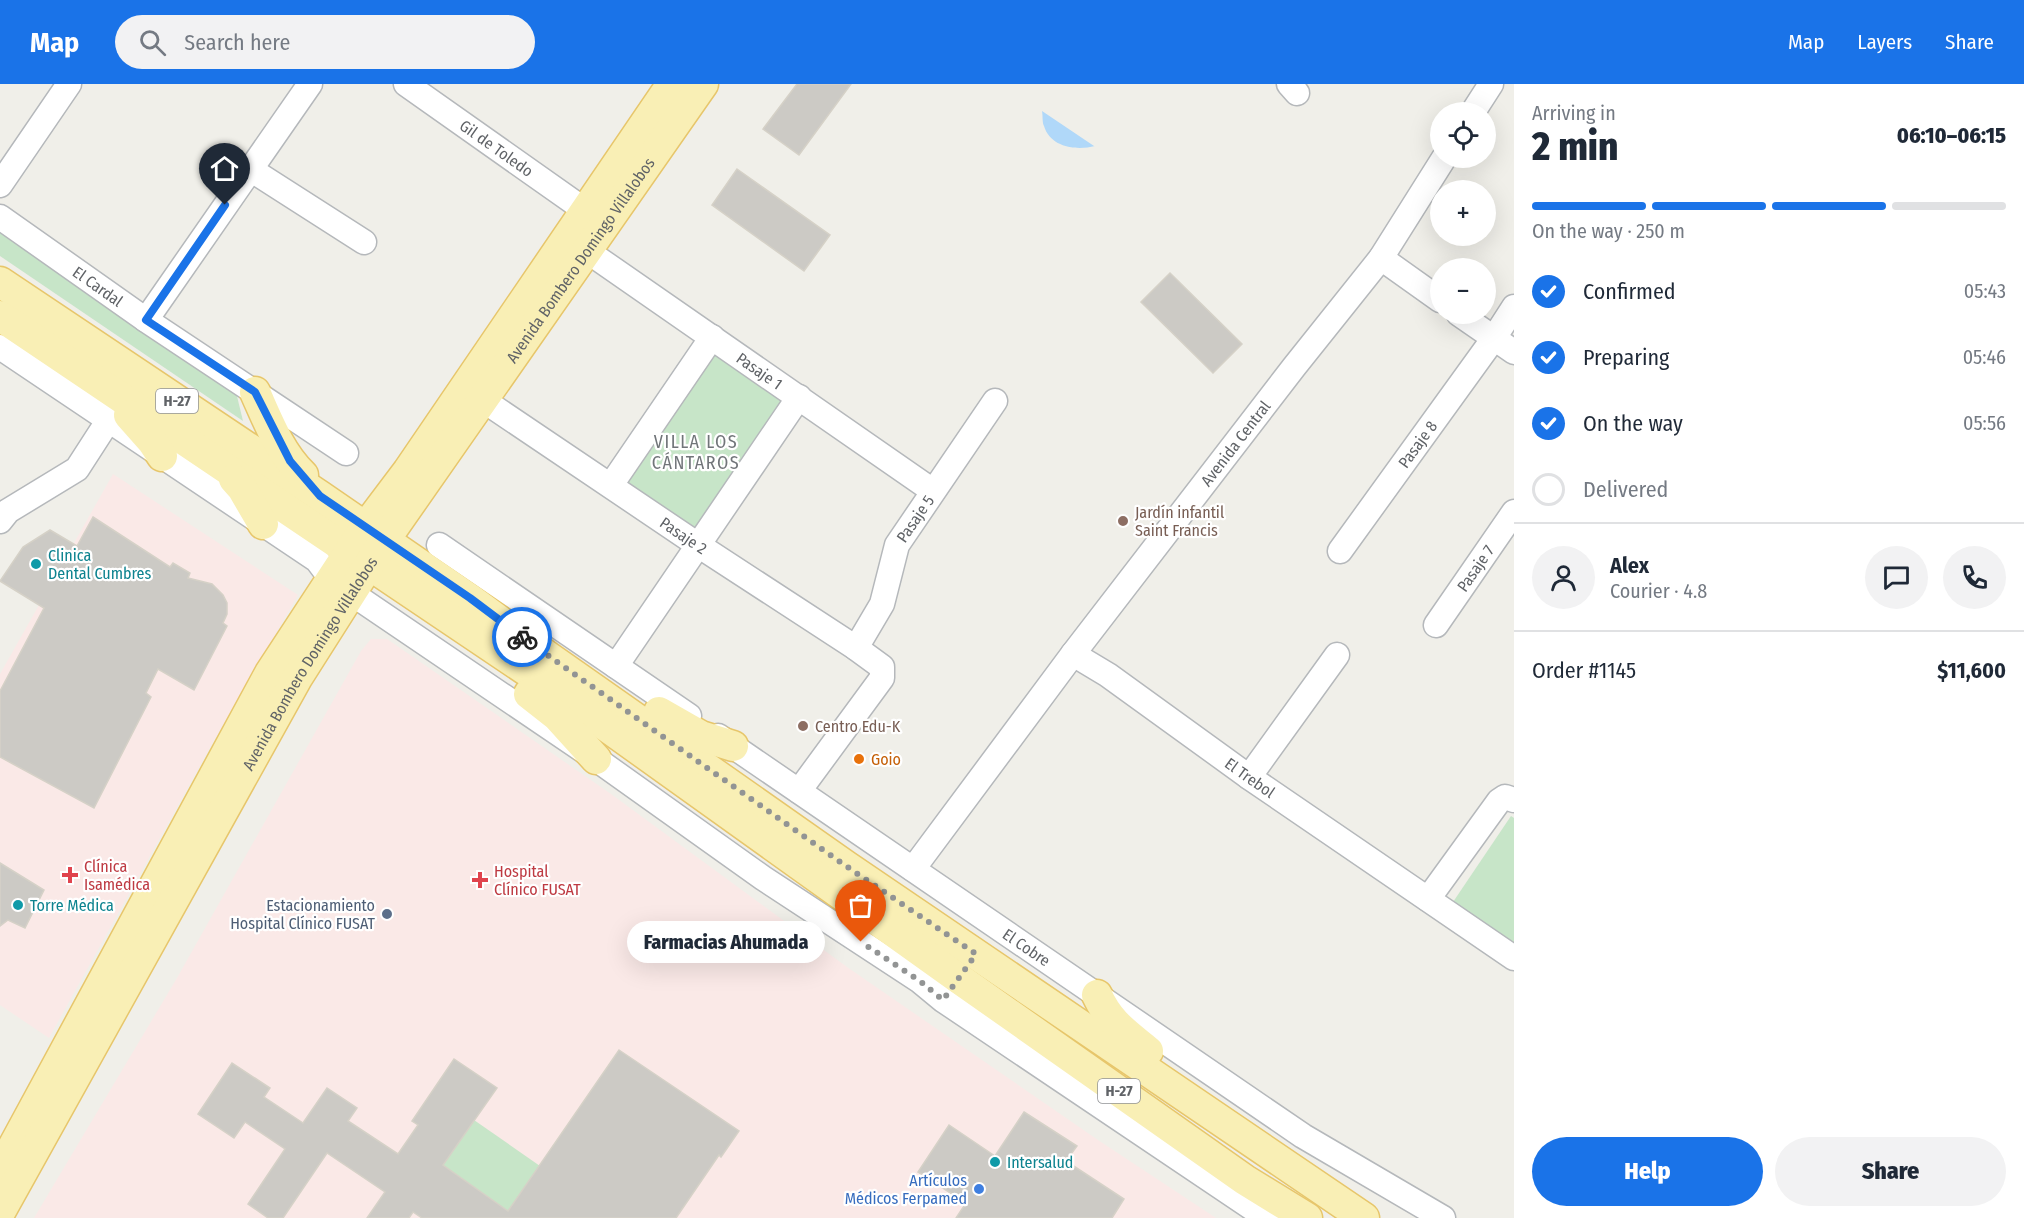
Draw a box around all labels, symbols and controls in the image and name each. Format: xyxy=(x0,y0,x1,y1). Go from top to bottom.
search box xyxy=(115,15,535,69)
text: Map xyxy=(30,26,79,59)
icon: search xyxy=(136,26,169,59)
text: Search here xyxy=(184,29,290,56)
text: Map xyxy=(1788,29,1824,55)
text: Layers xyxy=(1857,29,1912,55)
text: Share xyxy=(1945,29,1994,55)
text: Arriving in xyxy=(1532,101,1616,125)
map controls xyxy=(1430,102,1496,324)
button: locate xyxy=(1430,102,1496,168)
street label: Gil de Toledo xyxy=(456,116,537,180)
text: 06:10–06:15 xyxy=(1897,122,2006,149)
text: 2 min xyxy=(1532,124,1618,170)
pin xyxy=(199,143,250,205)
icon: home xyxy=(208,152,241,185)
street label: Avenida Bombero Domingo Villalobos xyxy=(502,154,658,366)
button: + xyxy=(1430,180,1496,246)
text: On the way · 250 m xyxy=(1532,219,1685,243)
button: − xyxy=(1430,258,1496,324)
street label: El Cardal xyxy=(69,262,127,310)
icon: check xyxy=(1532,275,1565,308)
text: Confirmed xyxy=(1583,278,1676,305)
text: 05:43 xyxy=(1964,279,2006,303)
icon: check xyxy=(1532,341,1565,374)
text: Preparing xyxy=(1583,344,1669,371)
text: 05:46 xyxy=(1963,345,2006,369)
street label: Pasaje 1 xyxy=(733,348,786,393)
road number: H-27 xyxy=(156,389,198,413)
street label: Avenida Central xyxy=(1197,397,1274,490)
icon: check xyxy=(1532,407,1565,440)
text: On the way xyxy=(1583,410,1683,437)
text: 05:56 xyxy=(1963,411,2006,435)
street label: Pasaje 8 xyxy=(1394,417,1441,471)
district label: VILLA LOS CÁNTAROS xyxy=(652,431,740,474)
text: Delivered xyxy=(1583,476,1668,503)
street label: Pasaje 5 xyxy=(892,491,938,546)
place label: Jardín infantil Saint Francis xyxy=(1135,503,1224,540)
street label: Pasaje 2 xyxy=(657,513,711,558)
marker: Jardín infantil Saint Francis xyxy=(1116,514,1130,528)
street label: Pasaje 7 xyxy=(1453,541,1498,595)
place label: Clinica Dental Cumbres xyxy=(48,546,151,583)
button: person xyxy=(1532,546,1595,609)
button: chat xyxy=(1865,546,1928,609)
button: phone xyxy=(1943,546,2006,609)
text: Alex xyxy=(1610,552,1649,579)
street label: Avenida Bombero Domingo Villalobos xyxy=(238,553,381,774)
marker: Clinica Dental Cumbres xyxy=(29,557,43,571)
text: Courier · 4.8 xyxy=(1610,579,1707,603)
courier xyxy=(492,607,552,667)
icon: bike xyxy=(506,621,539,654)
text: Order #1145 xyxy=(1532,657,1636,684)
text: $11,600 xyxy=(1937,657,2006,684)
place label: Centro Edu-K xyxy=(815,717,901,736)
marker: Centro Edu-K xyxy=(796,719,810,733)
place label: Goio xyxy=(871,750,901,769)
marker: Goio xyxy=(852,752,866,766)
street label: El Trebol xyxy=(1221,753,1279,801)
place label: Clínica Isamédica xyxy=(84,857,150,894)
place label: Hospital Clínico FUSAT xyxy=(494,862,581,899)
marker: Clínica Isamédica xyxy=(61,866,79,884)
marker: Hospital Clínico FUSAT xyxy=(471,871,489,889)
pin xyxy=(835,880,886,942)
icon: bag xyxy=(844,889,877,922)
place label: Torre Médica xyxy=(30,896,114,915)
place label: Estacionamiento Hospital Clínico FUSAT xyxy=(230,896,376,933)
marker: Torre Médica xyxy=(11,898,25,912)
marker: Estacionamiento Hospital Clínico FUSAT xyxy=(380,907,394,921)
callout: Farmacias Ahumada xyxy=(627,921,825,963)
street label: El Cobre xyxy=(999,924,1054,970)
text: Farmacias Ahumada xyxy=(644,930,808,954)
road number: H-27 xyxy=(1098,1079,1140,1103)
button: Help xyxy=(1532,1137,1763,1206)
button: Share xyxy=(1775,1137,2006,1206)
place label: Intersalud xyxy=(1007,1153,1073,1172)
marker: Intersalud xyxy=(988,1155,1002,1169)
place label: Artículos Médicos Ferpamed xyxy=(845,1171,967,1208)
marker: Artículos Médicos Ferpamed xyxy=(972,1182,986,1196)

